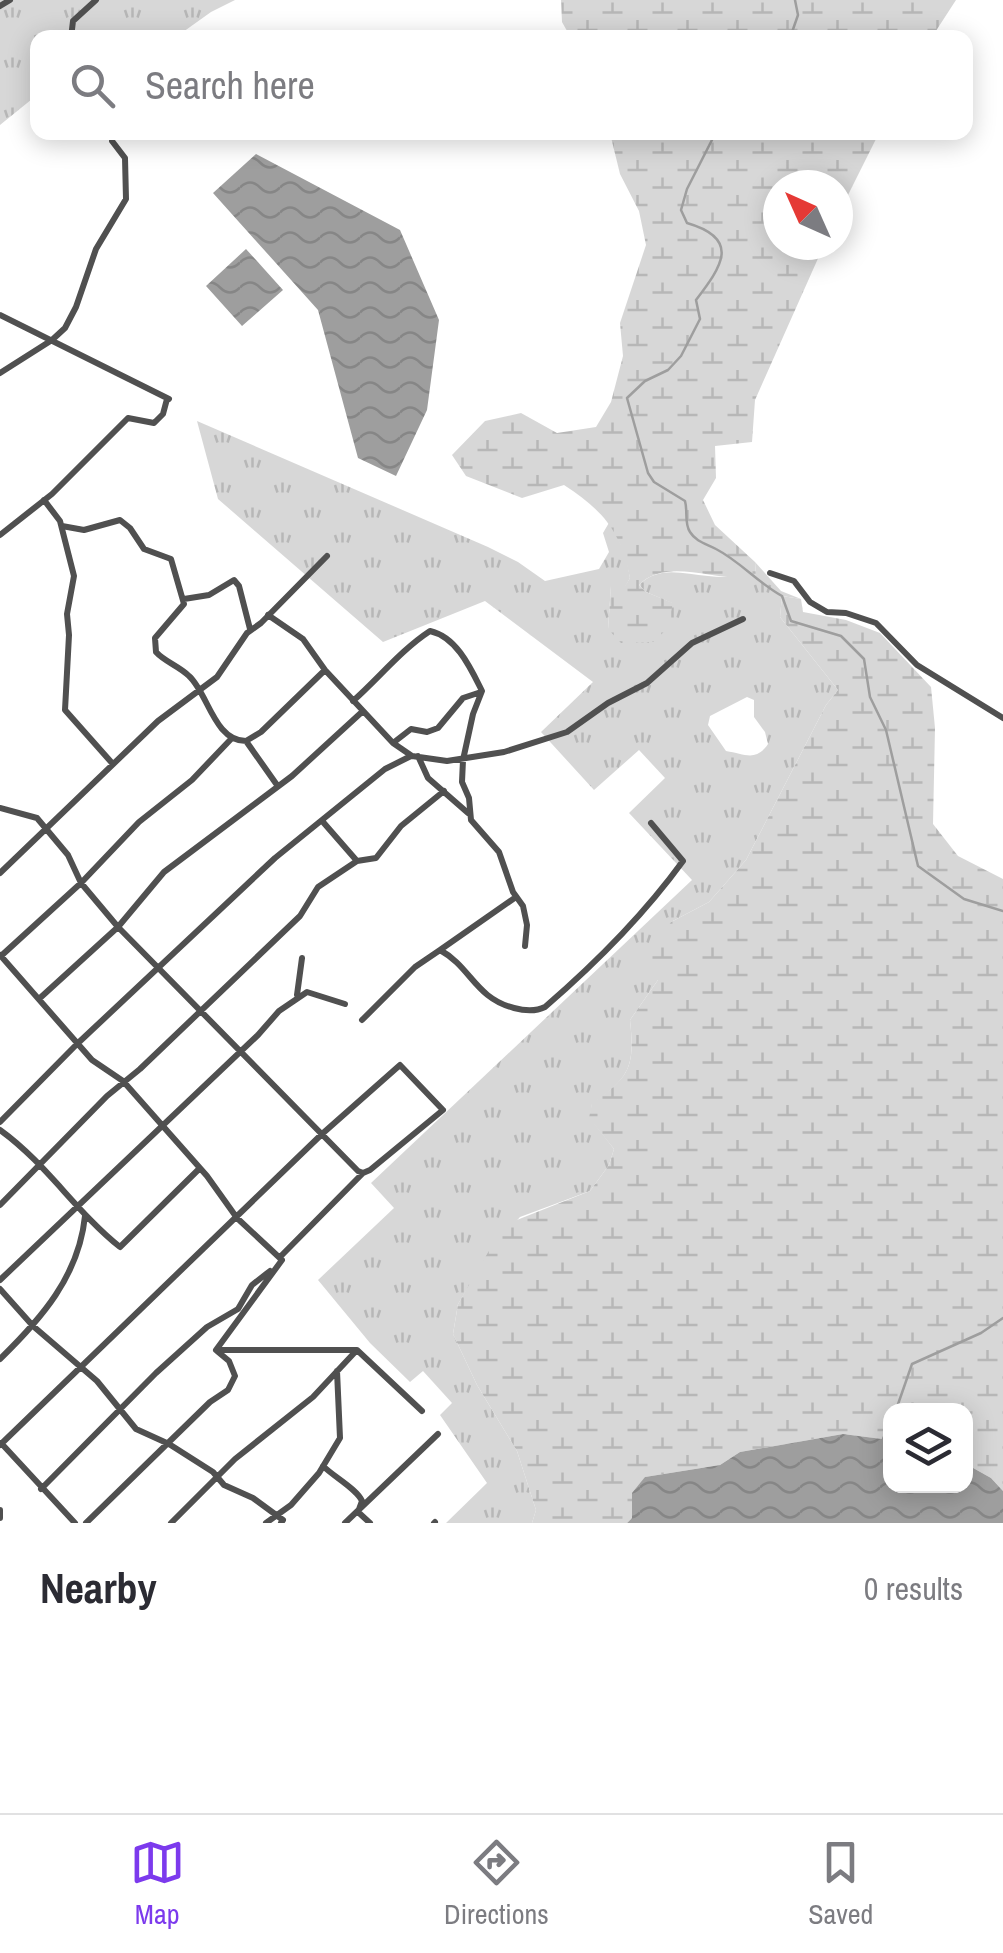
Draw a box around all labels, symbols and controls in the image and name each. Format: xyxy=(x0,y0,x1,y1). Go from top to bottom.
search box xyxy=(30,30,973,140)
icon: search xyxy=(65,58,120,113)
text: Search here xyxy=(145,60,315,111)
north arrow xyxy=(763,170,853,260)
map controls xyxy=(883,1403,973,1493)
button: layers xyxy=(883,1403,973,1493)
text: Nearby xyxy=(40,1560,157,1616)
text: 0 results xyxy=(864,1567,963,1610)
tab: Map xyxy=(130,1835,185,1933)
tab: Directions xyxy=(444,1835,549,1933)
tab: Saved xyxy=(808,1835,873,1933)

